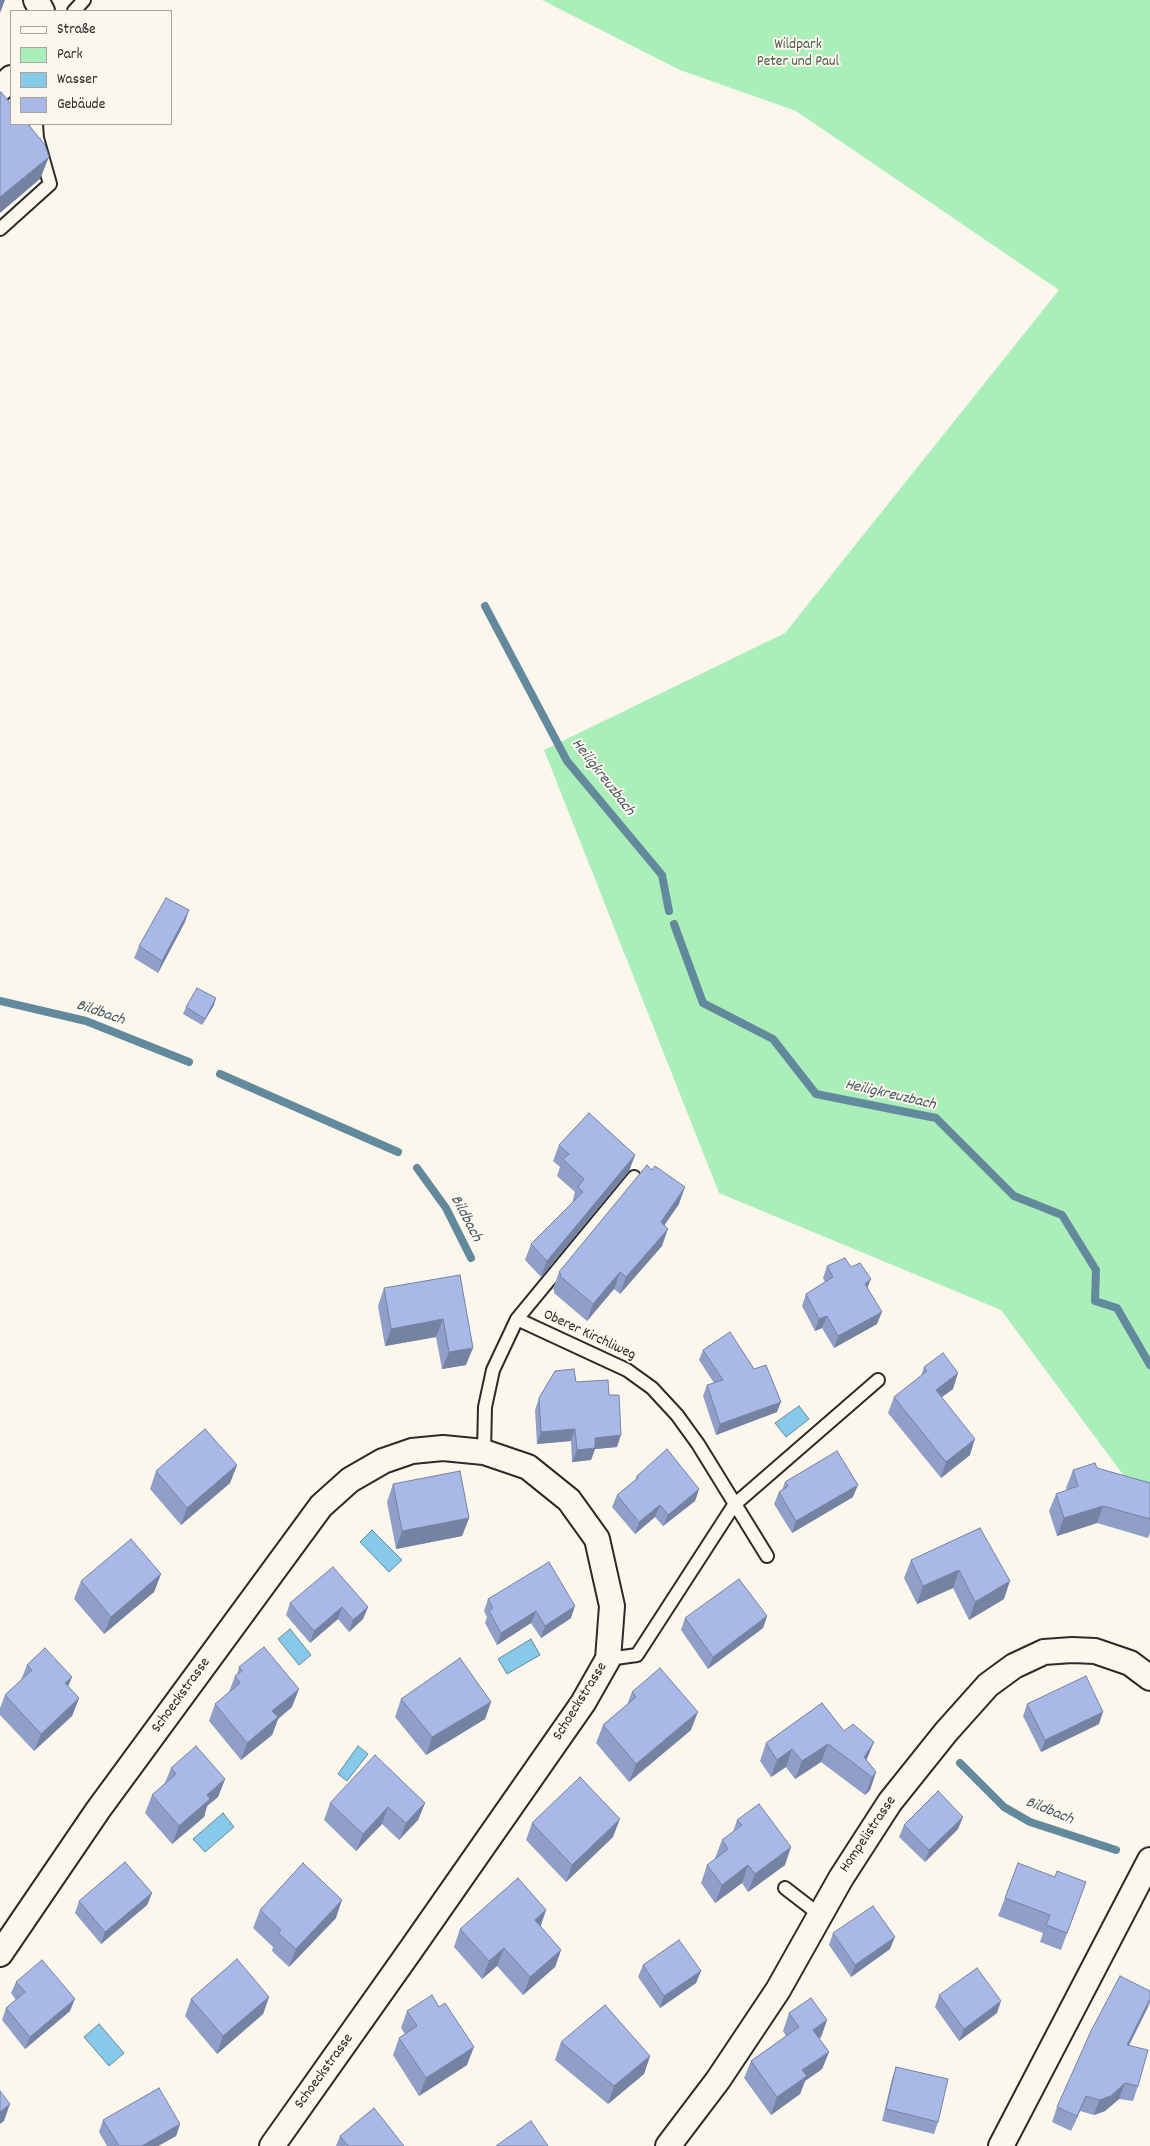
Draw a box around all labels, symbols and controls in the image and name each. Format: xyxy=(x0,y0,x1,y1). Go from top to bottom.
legend xyxy=(10,10,172,125)
text: Straße xyxy=(57,19,95,41)
park label: Wildpark Peter und Paul xyxy=(757,37,839,72)
text: Park xyxy=(57,44,83,66)
text: Wasser xyxy=(57,69,97,91)
text: Gebäude xyxy=(57,94,105,116)
water label: Heiligkreuzbach xyxy=(566,736,638,820)
water label: Bildbach xyxy=(73,997,127,1031)
water label: Heiligkreuzbach xyxy=(843,1076,937,1116)
water label: Bildbach xyxy=(445,1192,485,1246)
street label: Oberer Kirchliweg xyxy=(540,1307,638,1365)
street label: Schoeckstrasse xyxy=(149,1655,215,1737)
street label: Schoeckstrasse xyxy=(550,1660,612,1744)
street label: Hompelistrasse xyxy=(837,1793,901,1877)
water label: Bildbach xyxy=(1022,1794,1076,1830)
street label: Schoeckstrasse xyxy=(292,2031,358,2113)

